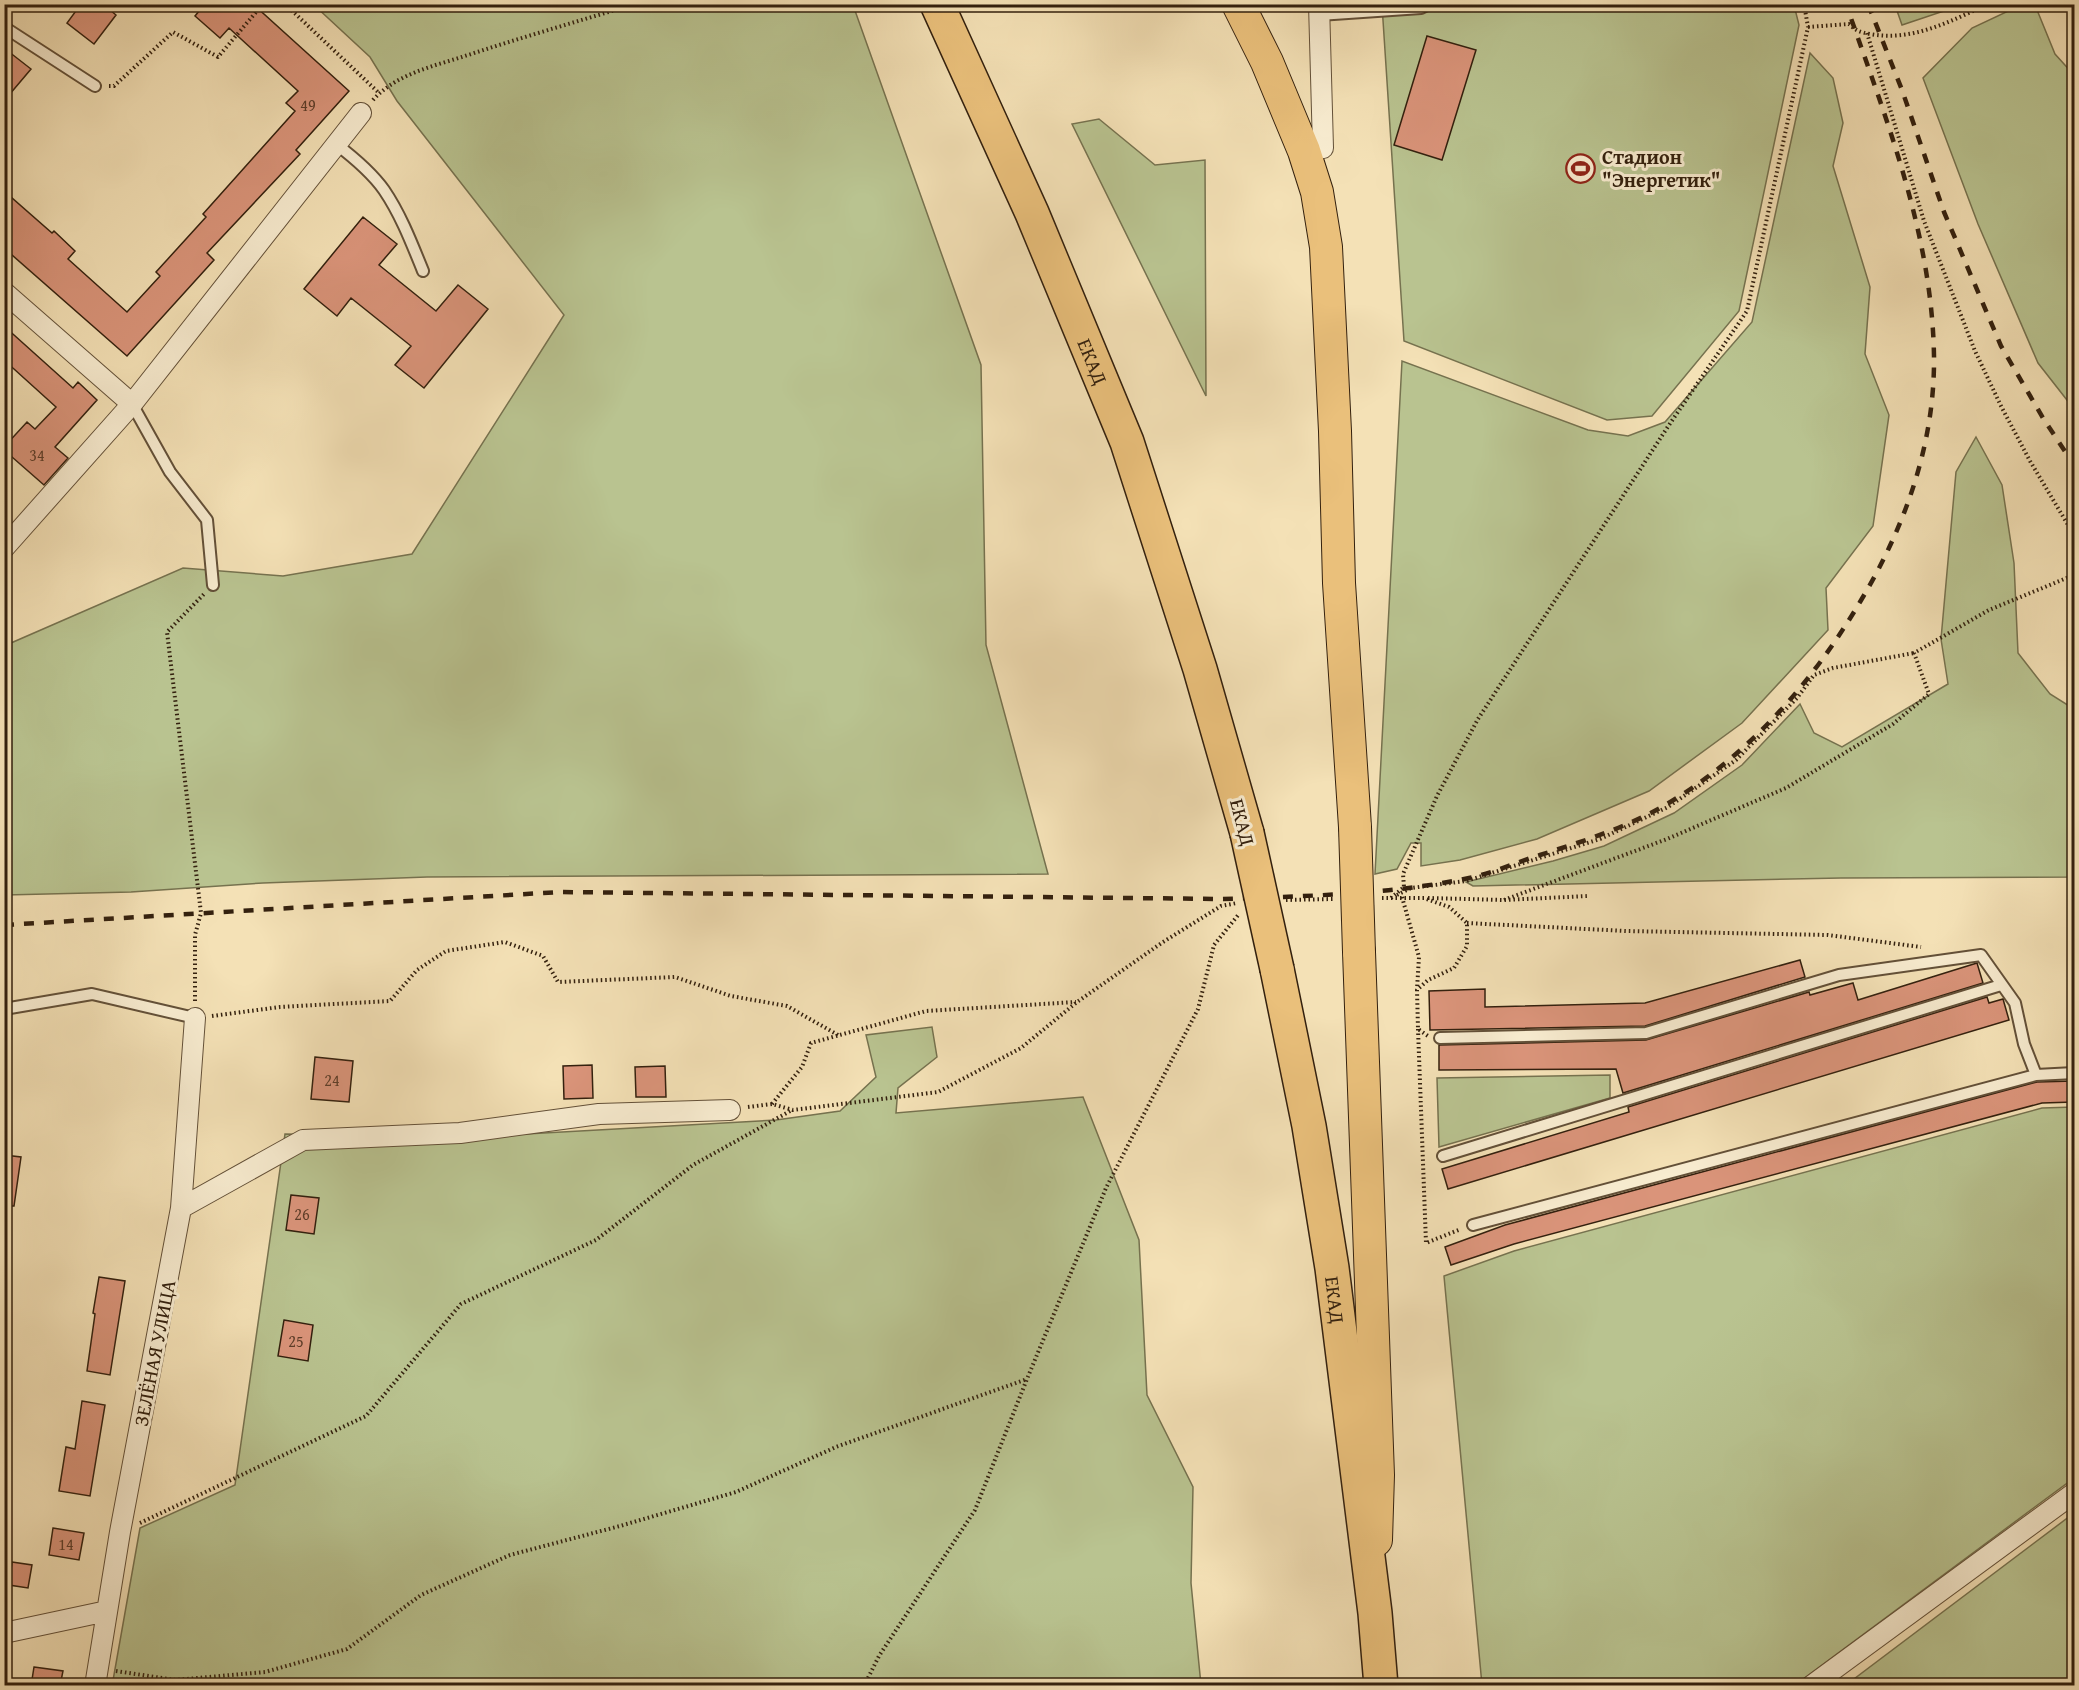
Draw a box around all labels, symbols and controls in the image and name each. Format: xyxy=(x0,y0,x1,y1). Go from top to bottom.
house number: 49 xyxy=(300,93,316,117)
place label: Стадион "Энергетик" xyxy=(1602,142,1721,194)
sports icon: Стадион "Энергетик" xyxy=(1565,152,1597,184)
street label: ЕКАД xyxy=(1071,334,1116,389)
house number: 34 xyxy=(29,443,45,467)
street label: ЕКАД xyxy=(1223,795,1263,849)
house number: 24 xyxy=(324,1068,340,1092)
house number: 26 xyxy=(294,1202,310,1226)
street label: ЕКАД xyxy=(1319,1274,1353,1325)
street label: ЗЕЛЁНАЯ УЛИЦА xyxy=(126,1277,182,1429)
house number: 25 xyxy=(288,1329,304,1353)
house number: 14 xyxy=(58,1532,74,1556)

